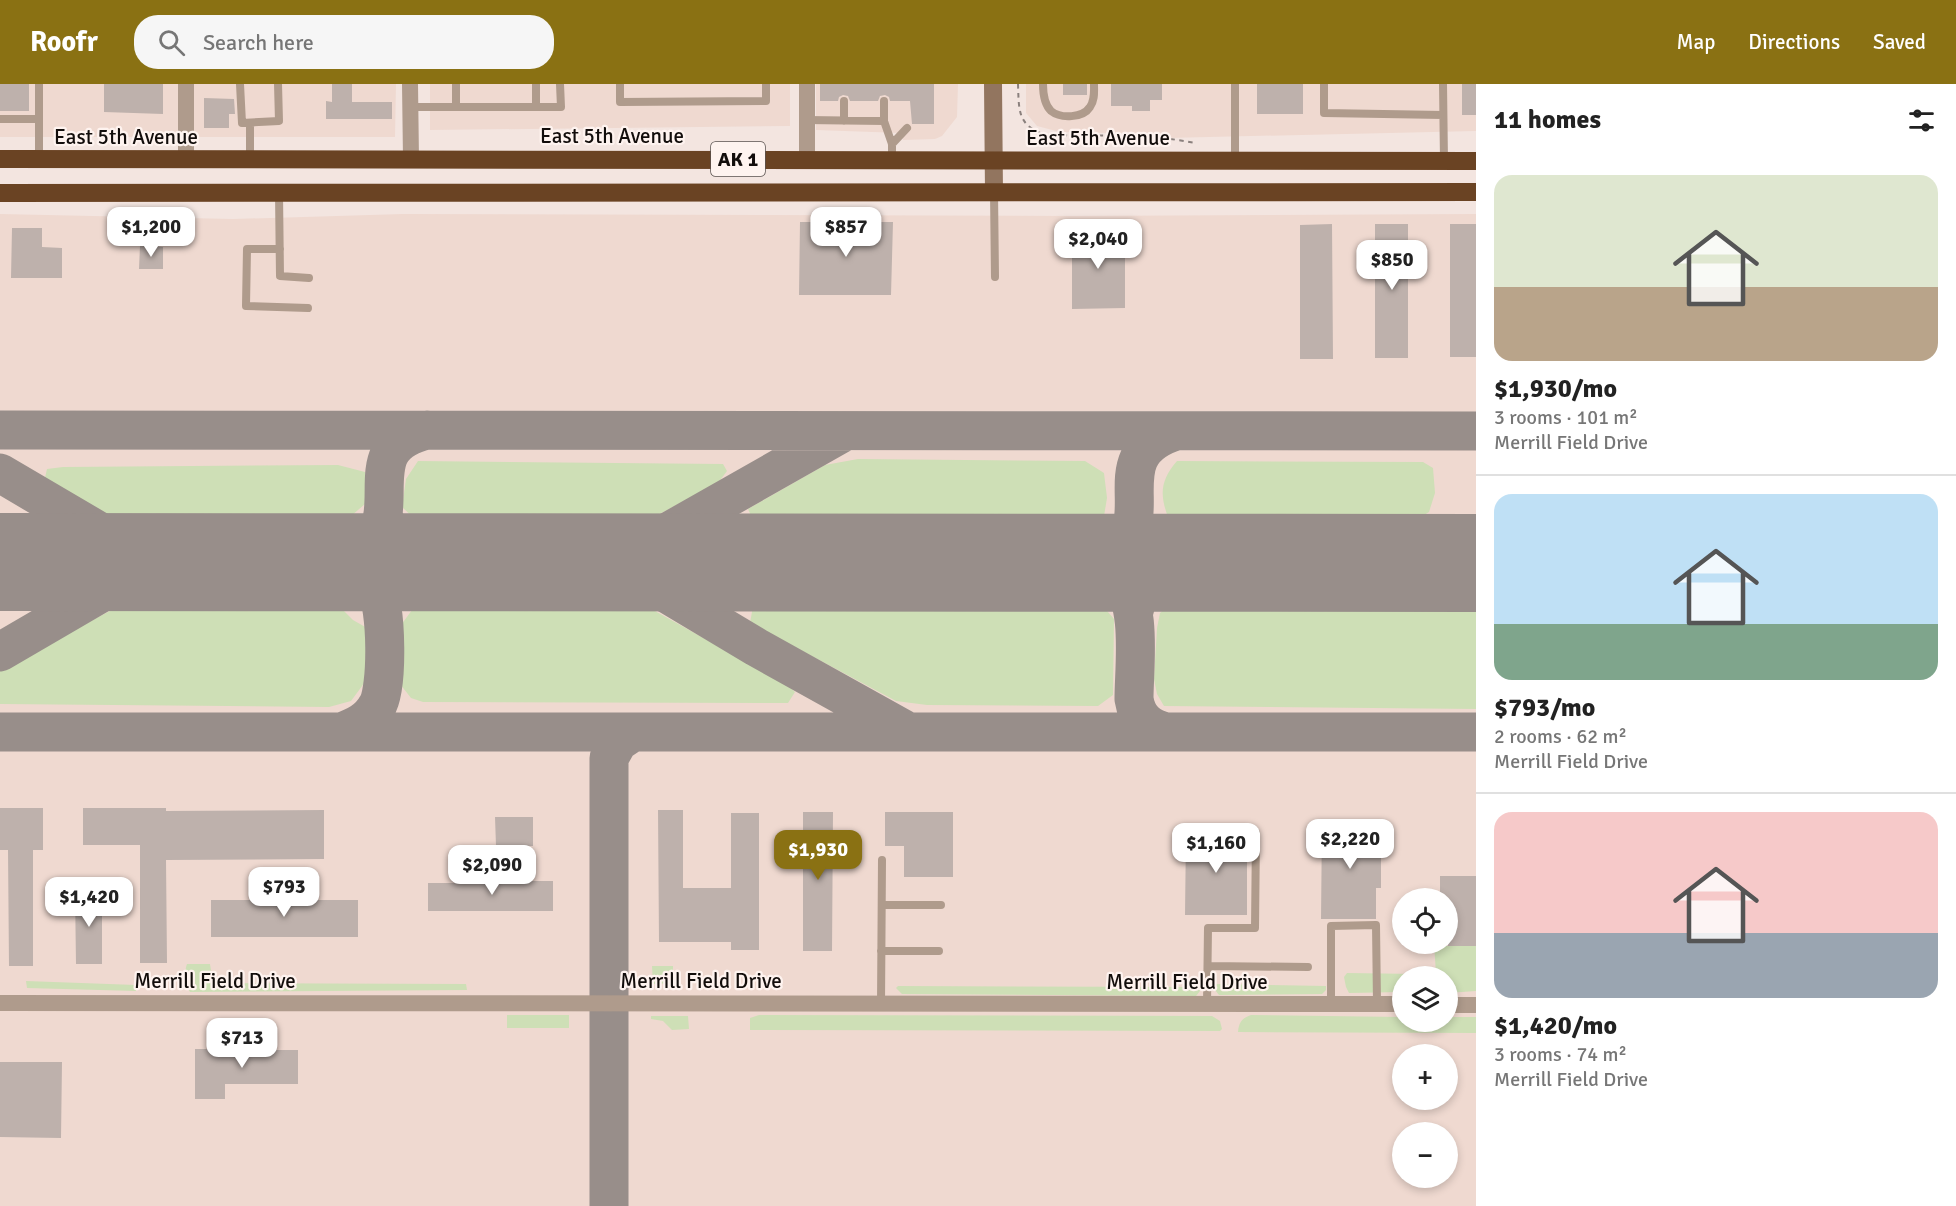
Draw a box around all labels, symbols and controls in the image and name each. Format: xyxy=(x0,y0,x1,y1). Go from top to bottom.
search box xyxy=(134,15,554,69)
text: Roofr xyxy=(30,25,98,59)
icon: search xyxy=(155,26,188,59)
text: Search here xyxy=(203,29,314,56)
text: Map xyxy=(1677,29,1715,55)
text: Directions xyxy=(1748,29,1840,55)
text: Saved xyxy=(1873,29,1926,55)
text: 11 homes xyxy=(1494,104,1601,136)
icon: filters xyxy=(1905,104,1938,137)
street label: East 5th Avenue xyxy=(540,123,684,149)
street label: East 5th Avenue xyxy=(54,124,198,150)
street label: East 5th Avenue xyxy=(1026,125,1170,151)
road number: AK 1 xyxy=(711,142,765,176)
pin: $1,200 xyxy=(102,207,200,258)
pin: $857 xyxy=(810,207,882,258)
text: $1,200 xyxy=(121,214,181,239)
text: $857 xyxy=(824,214,868,239)
icon: home xyxy=(1662,214,1770,322)
pin: $2,040 xyxy=(1049,219,1147,270)
text: $2,040 xyxy=(1068,226,1128,251)
pin: $850 xyxy=(1356,240,1428,291)
text: $850 xyxy=(1370,247,1414,272)
text: $1,930/mo xyxy=(1494,373,1617,405)
text: 3 rooms · 101 m² xyxy=(1494,405,1638,430)
text: Merrill Field Drive xyxy=(1494,430,1648,455)
icon: home xyxy=(1662,533,1770,641)
text: $793/mo xyxy=(1494,692,1595,724)
text: 2 rooms · 62 m² xyxy=(1494,724,1627,749)
text: Merrill Field Drive xyxy=(1494,749,1648,774)
pin: $2,220 xyxy=(1301,819,1399,870)
pin: $1,160 xyxy=(1167,823,1265,874)
text: $2,220 xyxy=(1320,826,1380,851)
pin: $1,930 xyxy=(769,830,867,881)
text: $1,160 xyxy=(1186,830,1246,855)
text: $1,930 xyxy=(788,837,848,862)
pin: $2,090 xyxy=(443,845,541,896)
icon: home xyxy=(1662,851,1770,959)
text: $2,090 xyxy=(462,852,522,877)
pin: $793 xyxy=(248,867,320,918)
text: $793 xyxy=(262,874,306,899)
pin: $1,420 xyxy=(40,877,138,928)
text: $1,420 xyxy=(59,884,119,909)
map controls xyxy=(1392,888,1458,1188)
button: locate xyxy=(1392,888,1458,954)
button: layers xyxy=(1392,966,1458,1032)
street label: Merrill Field Drive xyxy=(134,968,296,994)
street label: Merrill Field Drive xyxy=(620,968,782,994)
street label: Merrill Field Drive xyxy=(1106,969,1268,995)
text: $1,420/mo xyxy=(1494,1010,1617,1042)
pin: $713 xyxy=(206,1018,278,1069)
text: $713 xyxy=(220,1025,264,1050)
text: 3 rooms · 74 m² xyxy=(1494,1042,1627,1067)
button: + xyxy=(1392,1044,1458,1110)
text: Merrill Field Drive xyxy=(1494,1067,1648,1092)
button: − xyxy=(1392,1122,1458,1188)

